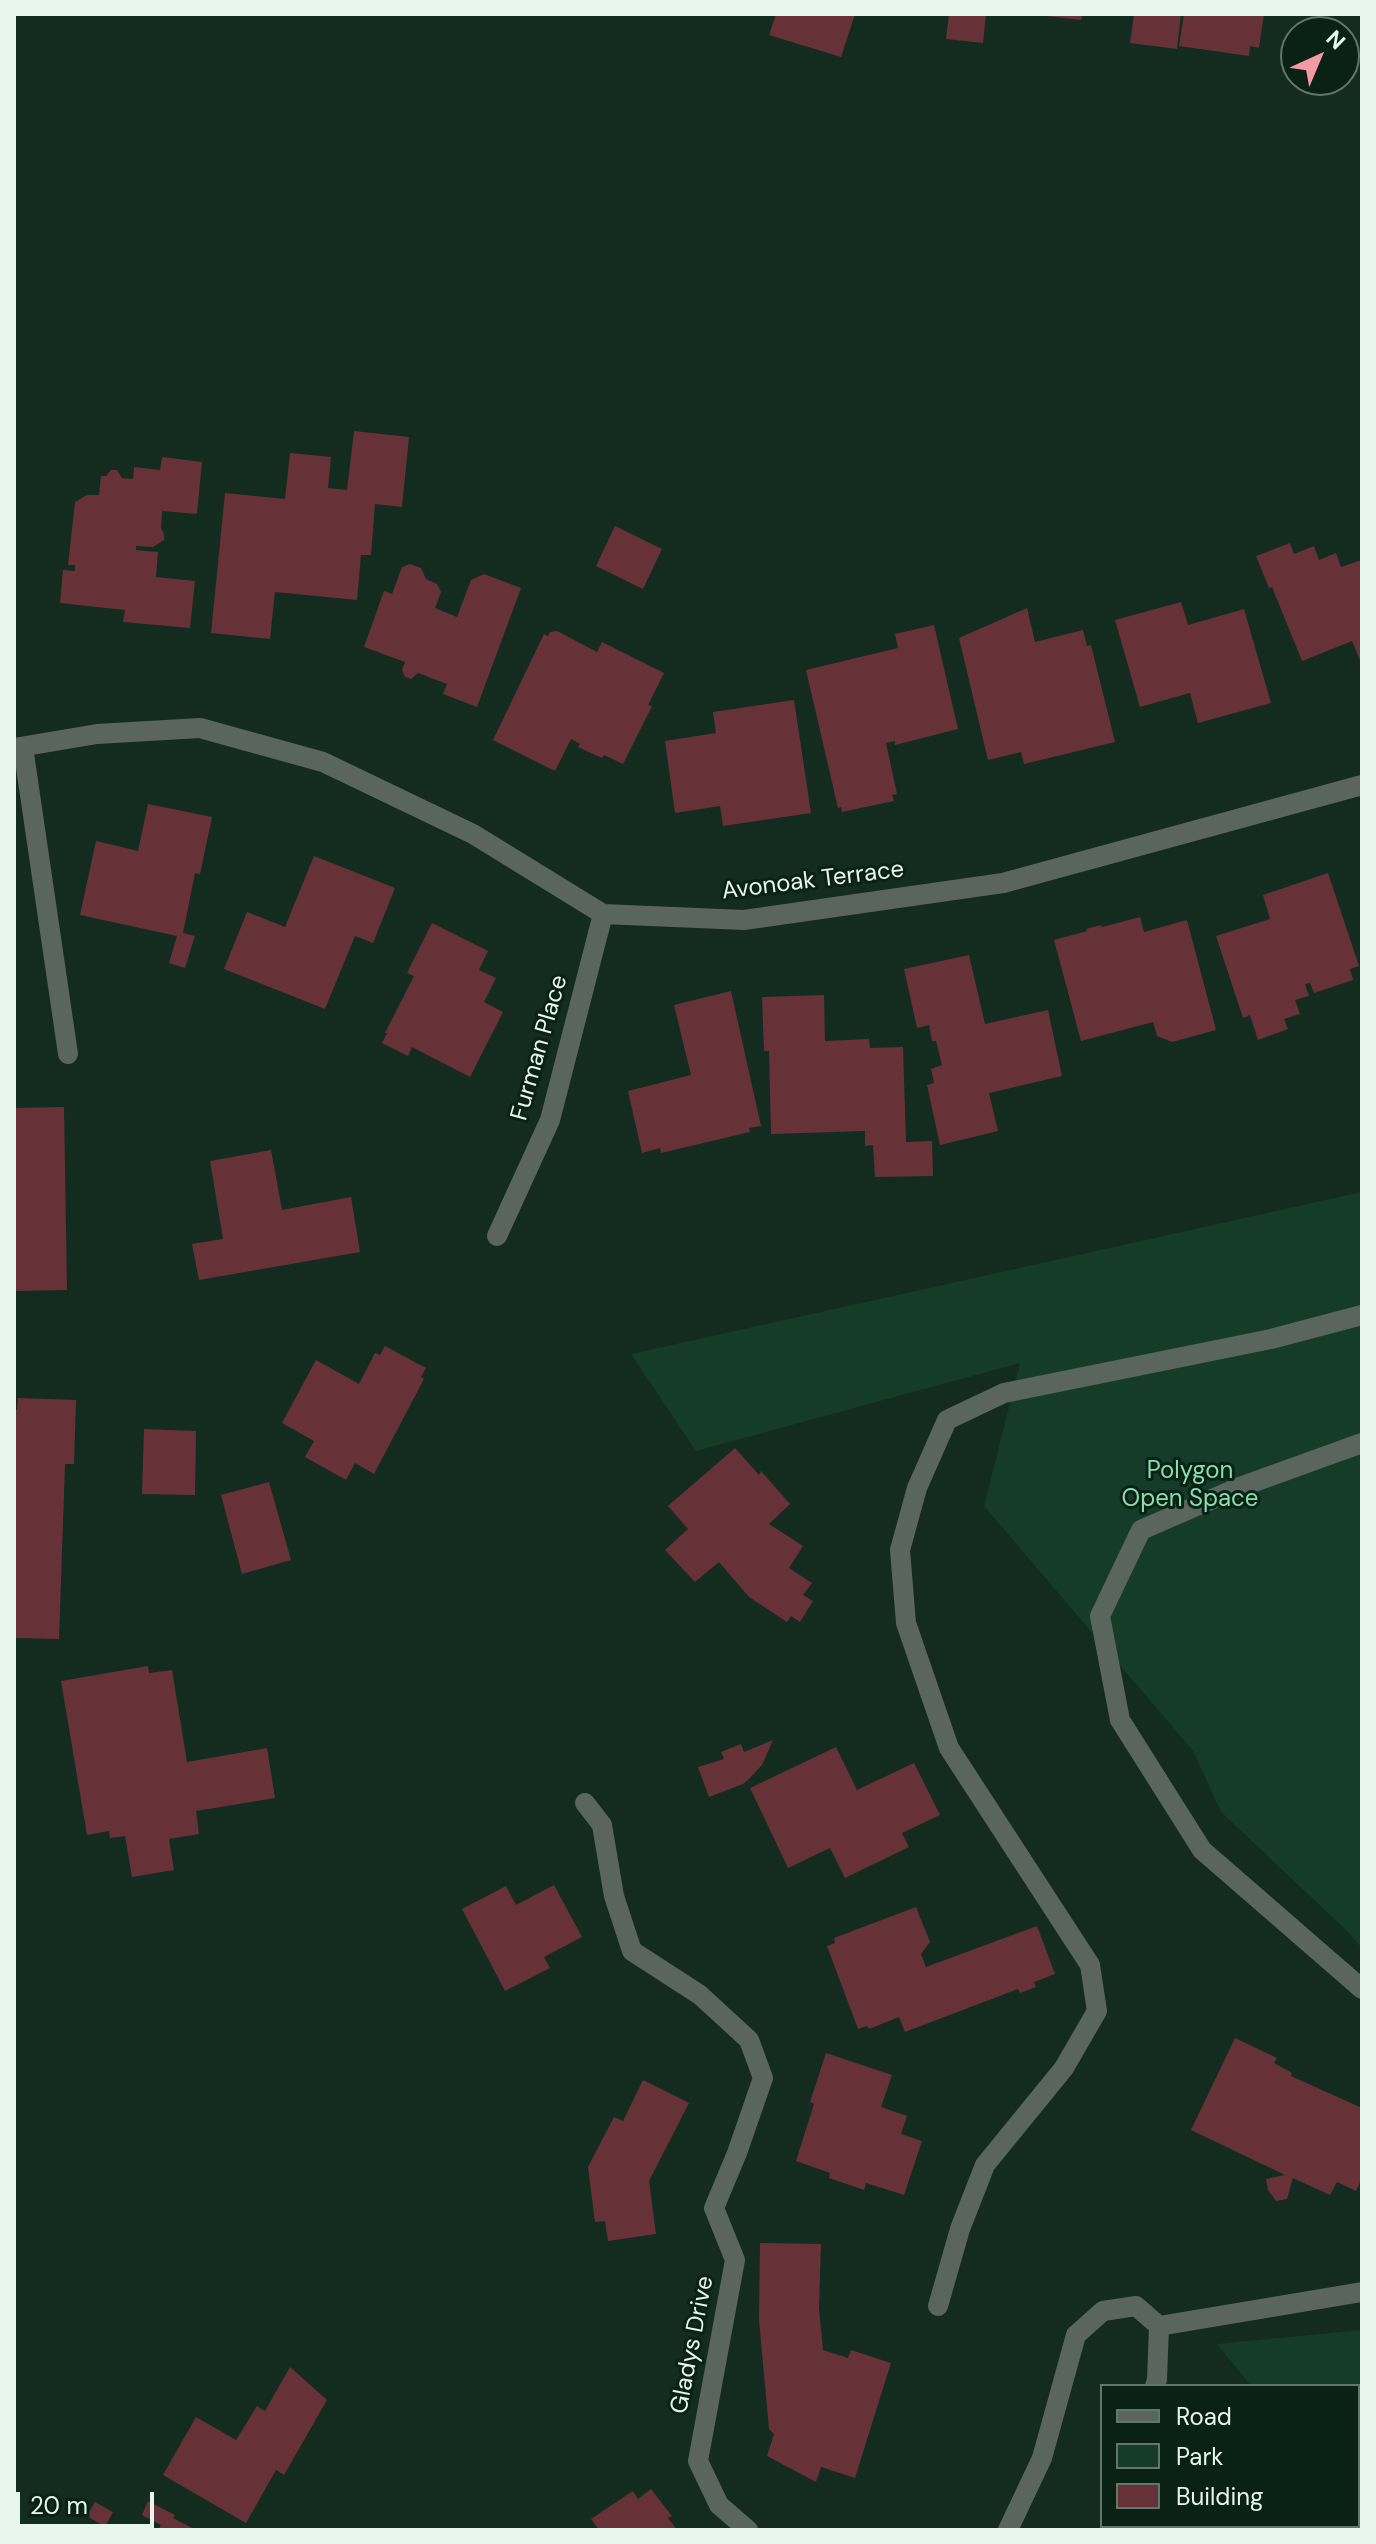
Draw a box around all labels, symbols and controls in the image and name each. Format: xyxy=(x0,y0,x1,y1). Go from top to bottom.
north arrow xyxy=(1280,16,1360,96)
text: N xyxy=(1320,24,1351,56)
street label: Avonoak Terrace xyxy=(720,856,906,906)
street label: Furman Place xyxy=(506,972,574,1124)
park label: Polygon Open Space xyxy=(1122,1458,1258,1514)
street label: Gladys Drive xyxy=(666,2274,720,2416)
legend xyxy=(1100,2384,1360,2528)
text: Road xyxy=(1176,2401,1232,2432)
text: Park xyxy=(1176,2441,1223,2472)
scale bar xyxy=(20,2476,158,2526)
text: Building xyxy=(1176,2481,1263,2512)
text: 20 m xyxy=(30,2490,88,2521)

